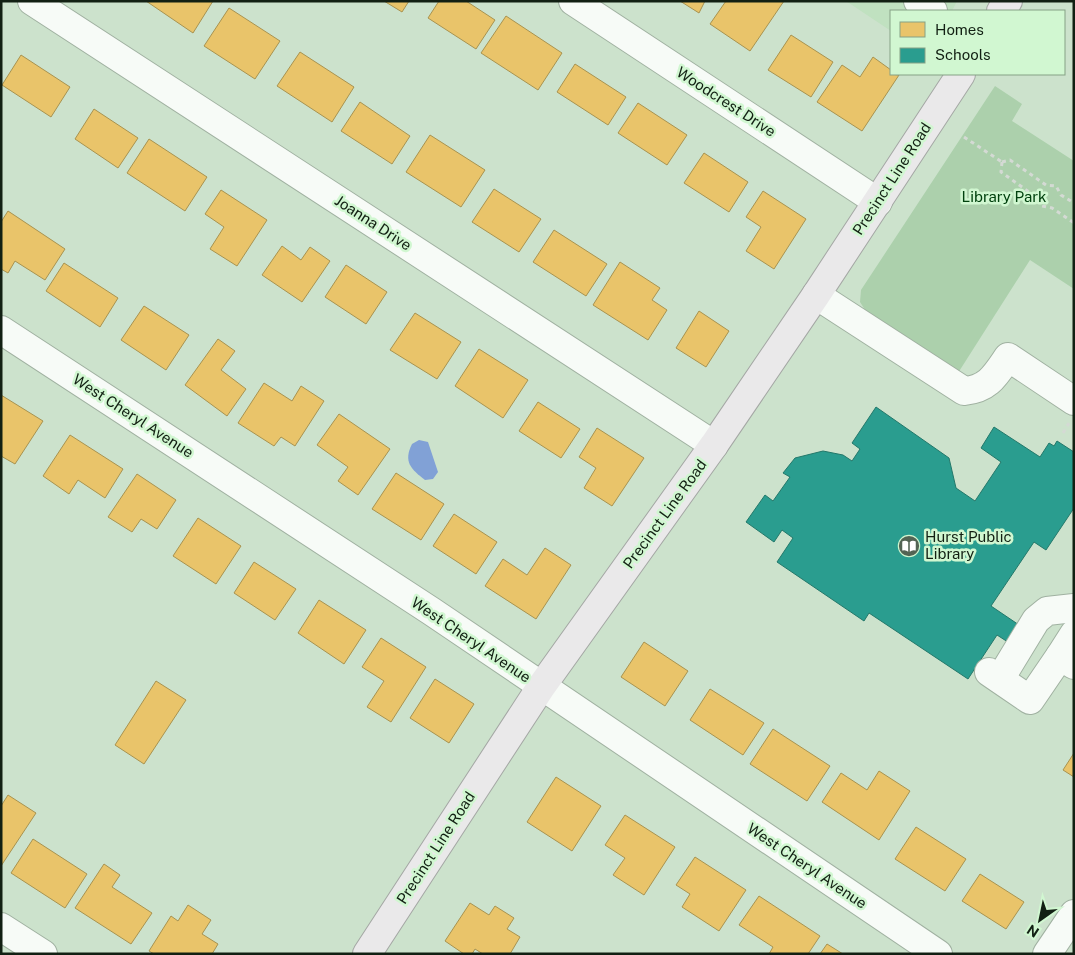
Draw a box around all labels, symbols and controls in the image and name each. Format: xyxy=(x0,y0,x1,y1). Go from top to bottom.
legend xyxy=(890,10,1065,75)
text: Homes xyxy=(935,21,984,38)
text: Schools xyxy=(935,46,991,63)
street label: Woodcrest Drive xyxy=(674,63,779,140)
street label: Precinct Line Road xyxy=(849,119,934,238)
park label: Library Park xyxy=(962,188,1046,205)
street label: Joanna Drive xyxy=(332,192,415,254)
street label: West Cheryl Avenue xyxy=(70,370,197,461)
street label: Precinct Line Road xyxy=(619,456,710,571)
place label: Hurst Public Library xyxy=(925,528,1012,562)
library icon: Hurst Public Library xyxy=(897,534,921,558)
street label: West Cheryl Avenue xyxy=(408,593,534,686)
street label: Precinct Line Road xyxy=(393,788,478,907)
street label: West Cheryl Avenue xyxy=(744,819,870,912)
north arrow xyxy=(1015,895,1065,945)
text: N xyxy=(1024,921,1042,941)

